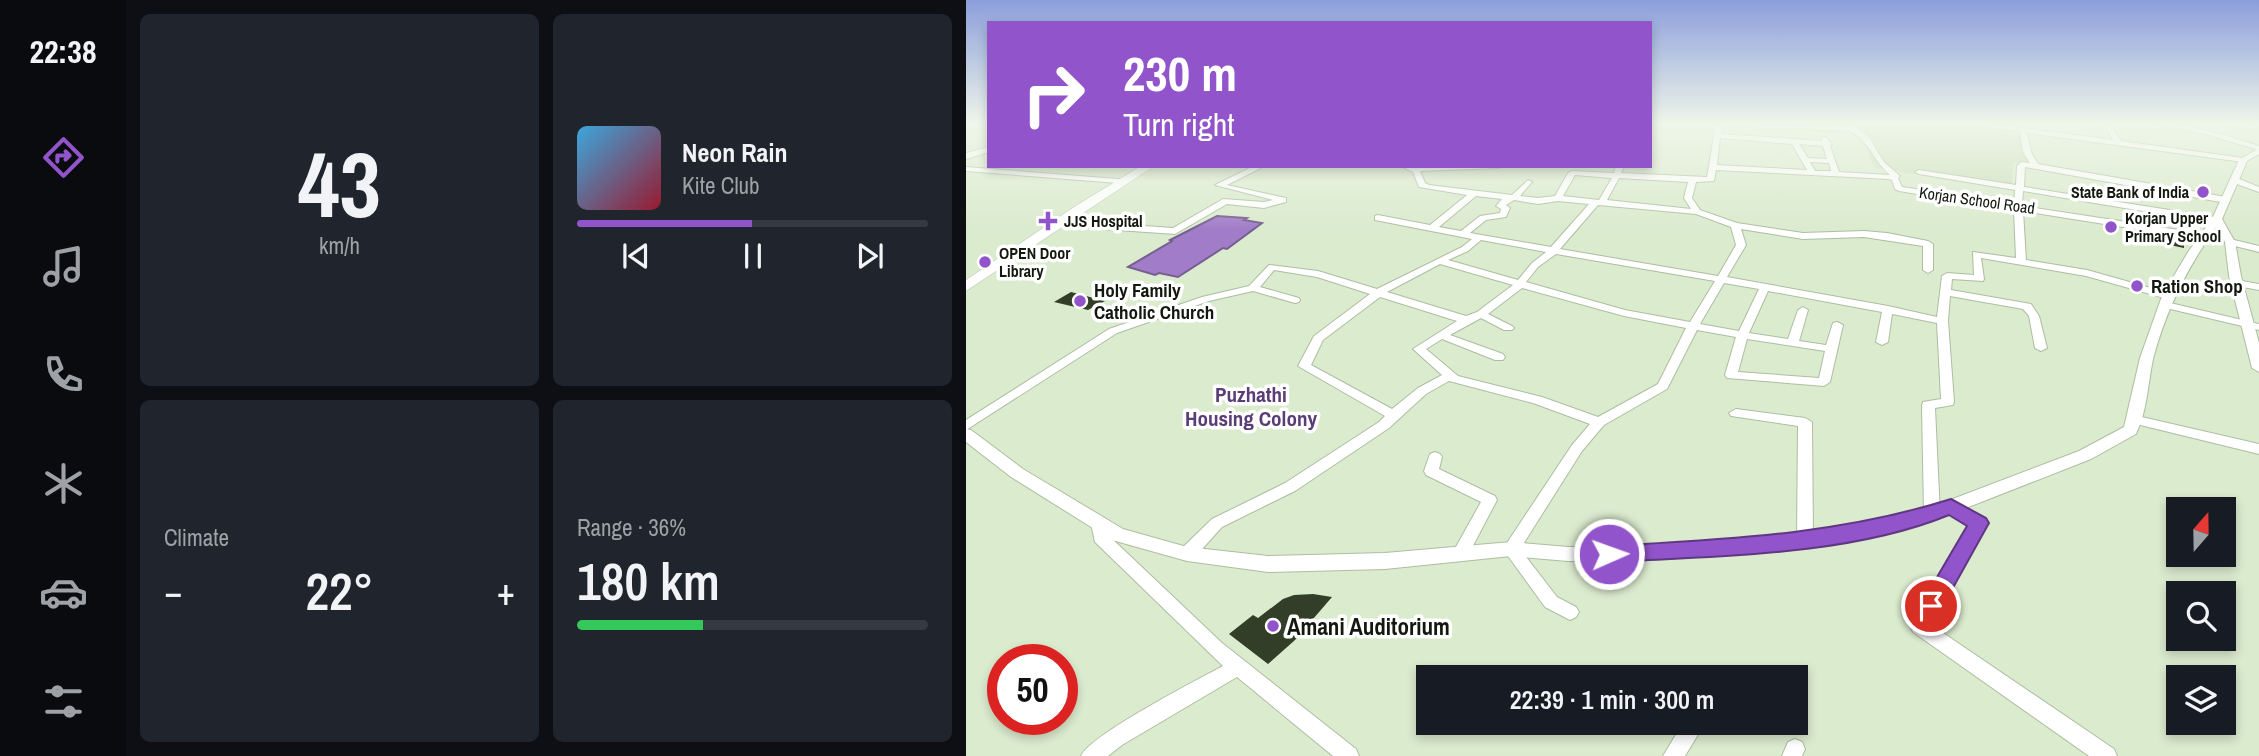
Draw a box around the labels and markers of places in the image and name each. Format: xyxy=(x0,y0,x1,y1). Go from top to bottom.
place label: State Bank of India xyxy=(2071,181,2190,203)
marker: State Bank of India xyxy=(2195,184,2211,200)
place label: Korjan Upper Primary School xyxy=(2125,207,2221,247)
place label: JJS Hospital xyxy=(1064,210,1143,232)
marker: JJS Hospital xyxy=(1038,211,1058,231)
marker: Korjan Upper Primary School xyxy=(2103,219,2119,235)
place label: OPEN Door Library xyxy=(999,242,1071,282)
marker: OPEN Door Library xyxy=(977,254,993,270)
place label: Ration Shop xyxy=(2151,273,2243,299)
place label: Holy Family Catholic Church xyxy=(1094,277,1214,325)
marker: Ration Shop xyxy=(2129,278,2145,294)
marker: Holy Family Catholic Church xyxy=(1072,293,1088,309)
pin xyxy=(1901,576,1961,636)
place label: Amani Auditorium xyxy=(1287,611,1450,642)
marker: Amani Auditorium xyxy=(1265,618,1281,634)

